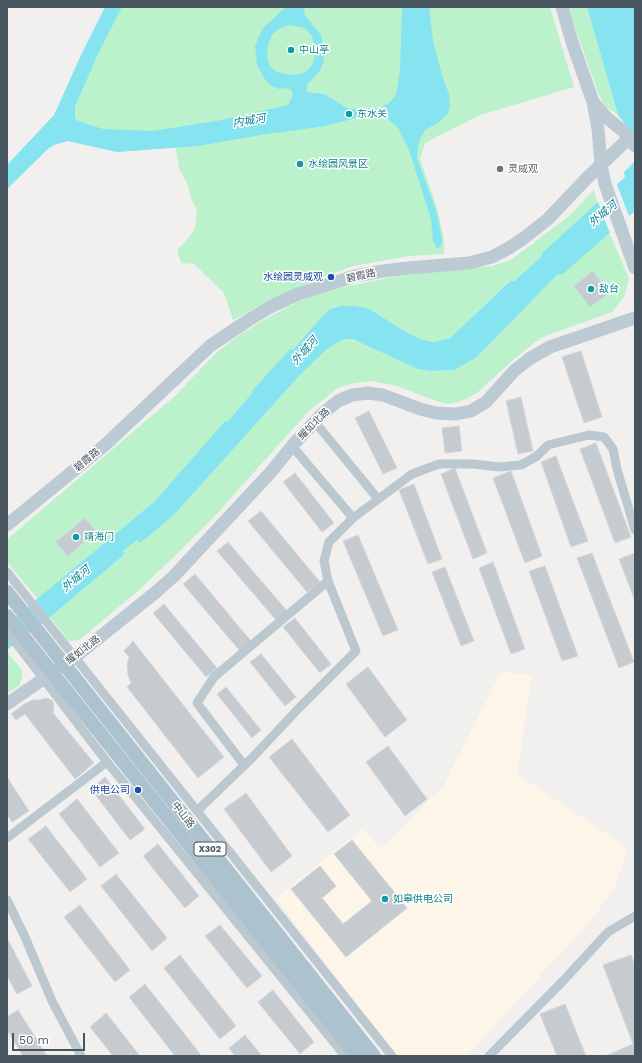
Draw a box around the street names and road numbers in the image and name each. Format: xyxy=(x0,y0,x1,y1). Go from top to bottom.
street label: 碧霞路 xyxy=(345,267,377,285)
street label: 耀如北路 xyxy=(296,406,332,442)
street label: 碧霞路 xyxy=(72,446,102,474)
street label: 耀如北路 xyxy=(64,633,102,667)
street label: 中山路 xyxy=(169,799,197,831)
road number: X302 xyxy=(194,842,226,856)

